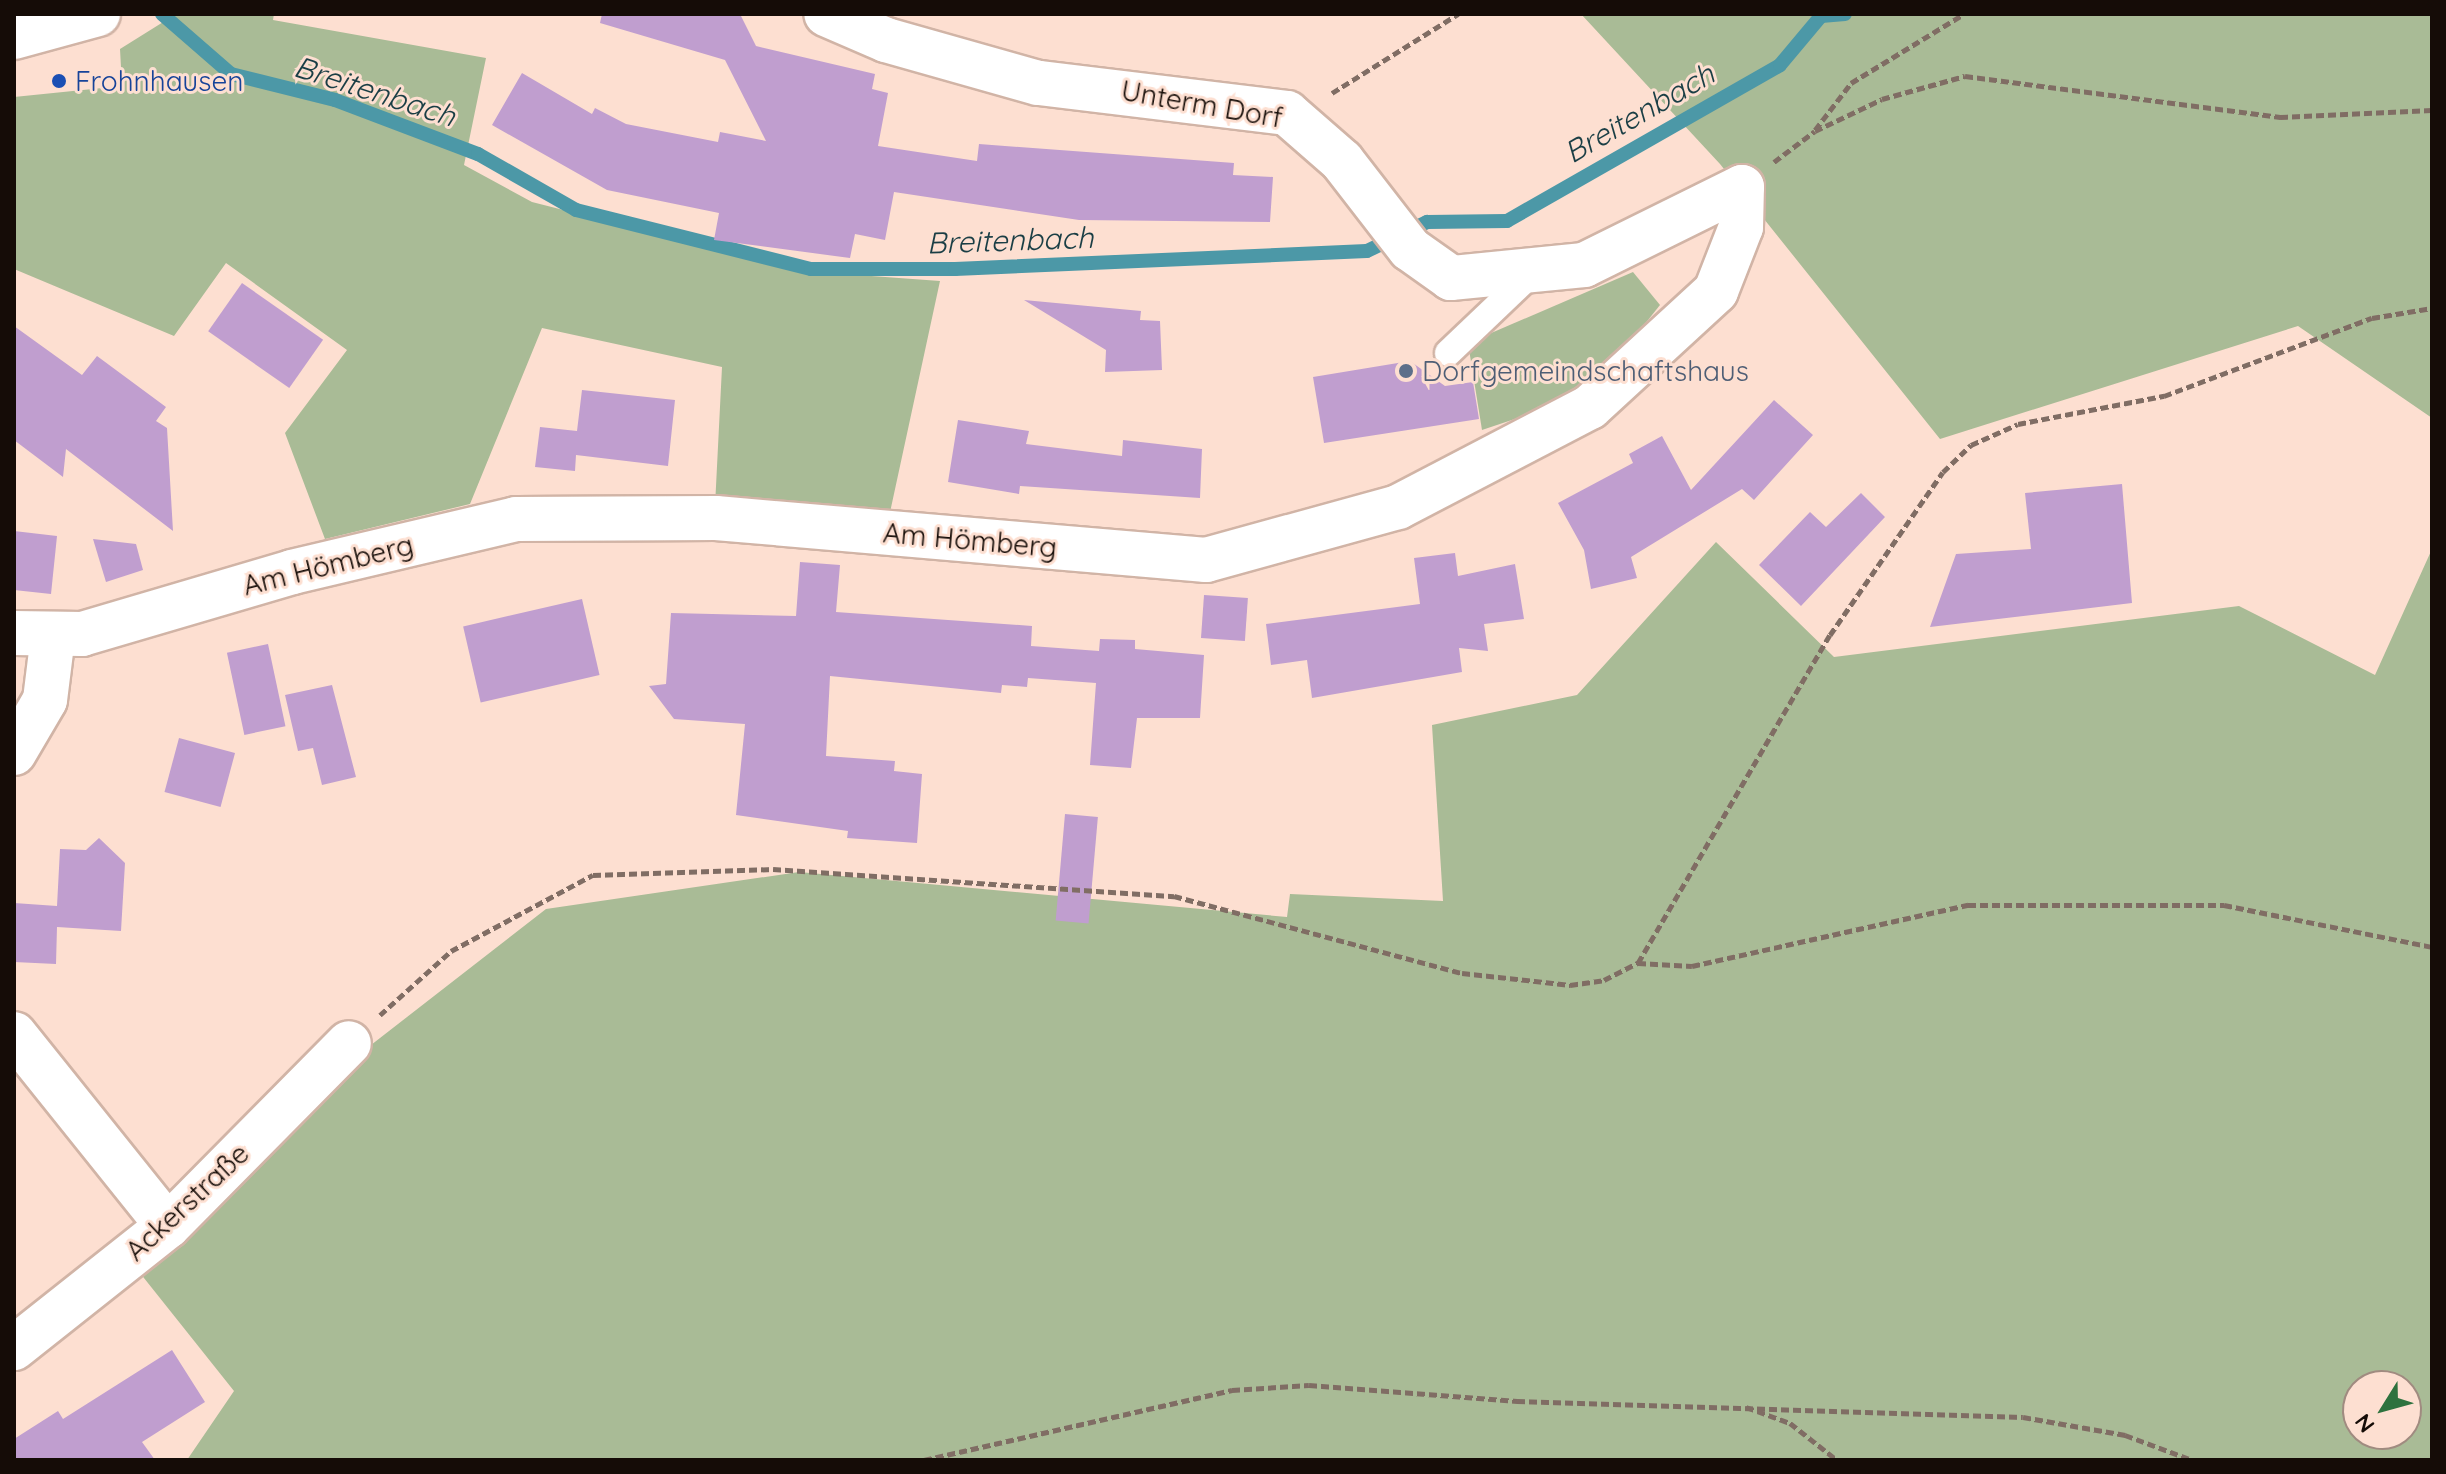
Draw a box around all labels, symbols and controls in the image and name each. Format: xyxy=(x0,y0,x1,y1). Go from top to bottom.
water label: Breitenbach xyxy=(290,48,460,134)
water label: Breitenbach xyxy=(1558,56,1720,170)
place label: Frohnhausen xyxy=(75,64,243,98)
marker: Frohnhausen xyxy=(50,72,68,90)
street label: Unterm Dorf xyxy=(1119,73,1285,135)
water label: Breitenbach xyxy=(926,219,1094,261)
place label: Dorfgemeindschaftshaus xyxy=(1422,354,1749,388)
marker: Dorfgemeindschaftshaus xyxy=(1397,362,1415,380)
street label: Am Hömberg xyxy=(882,516,1058,564)
street label: Am Hömberg xyxy=(239,528,417,602)
street label: Ackerstraße xyxy=(118,1136,256,1268)
north arrow xyxy=(2342,1370,2422,1450)
text: N xyxy=(2348,1408,2380,1438)

